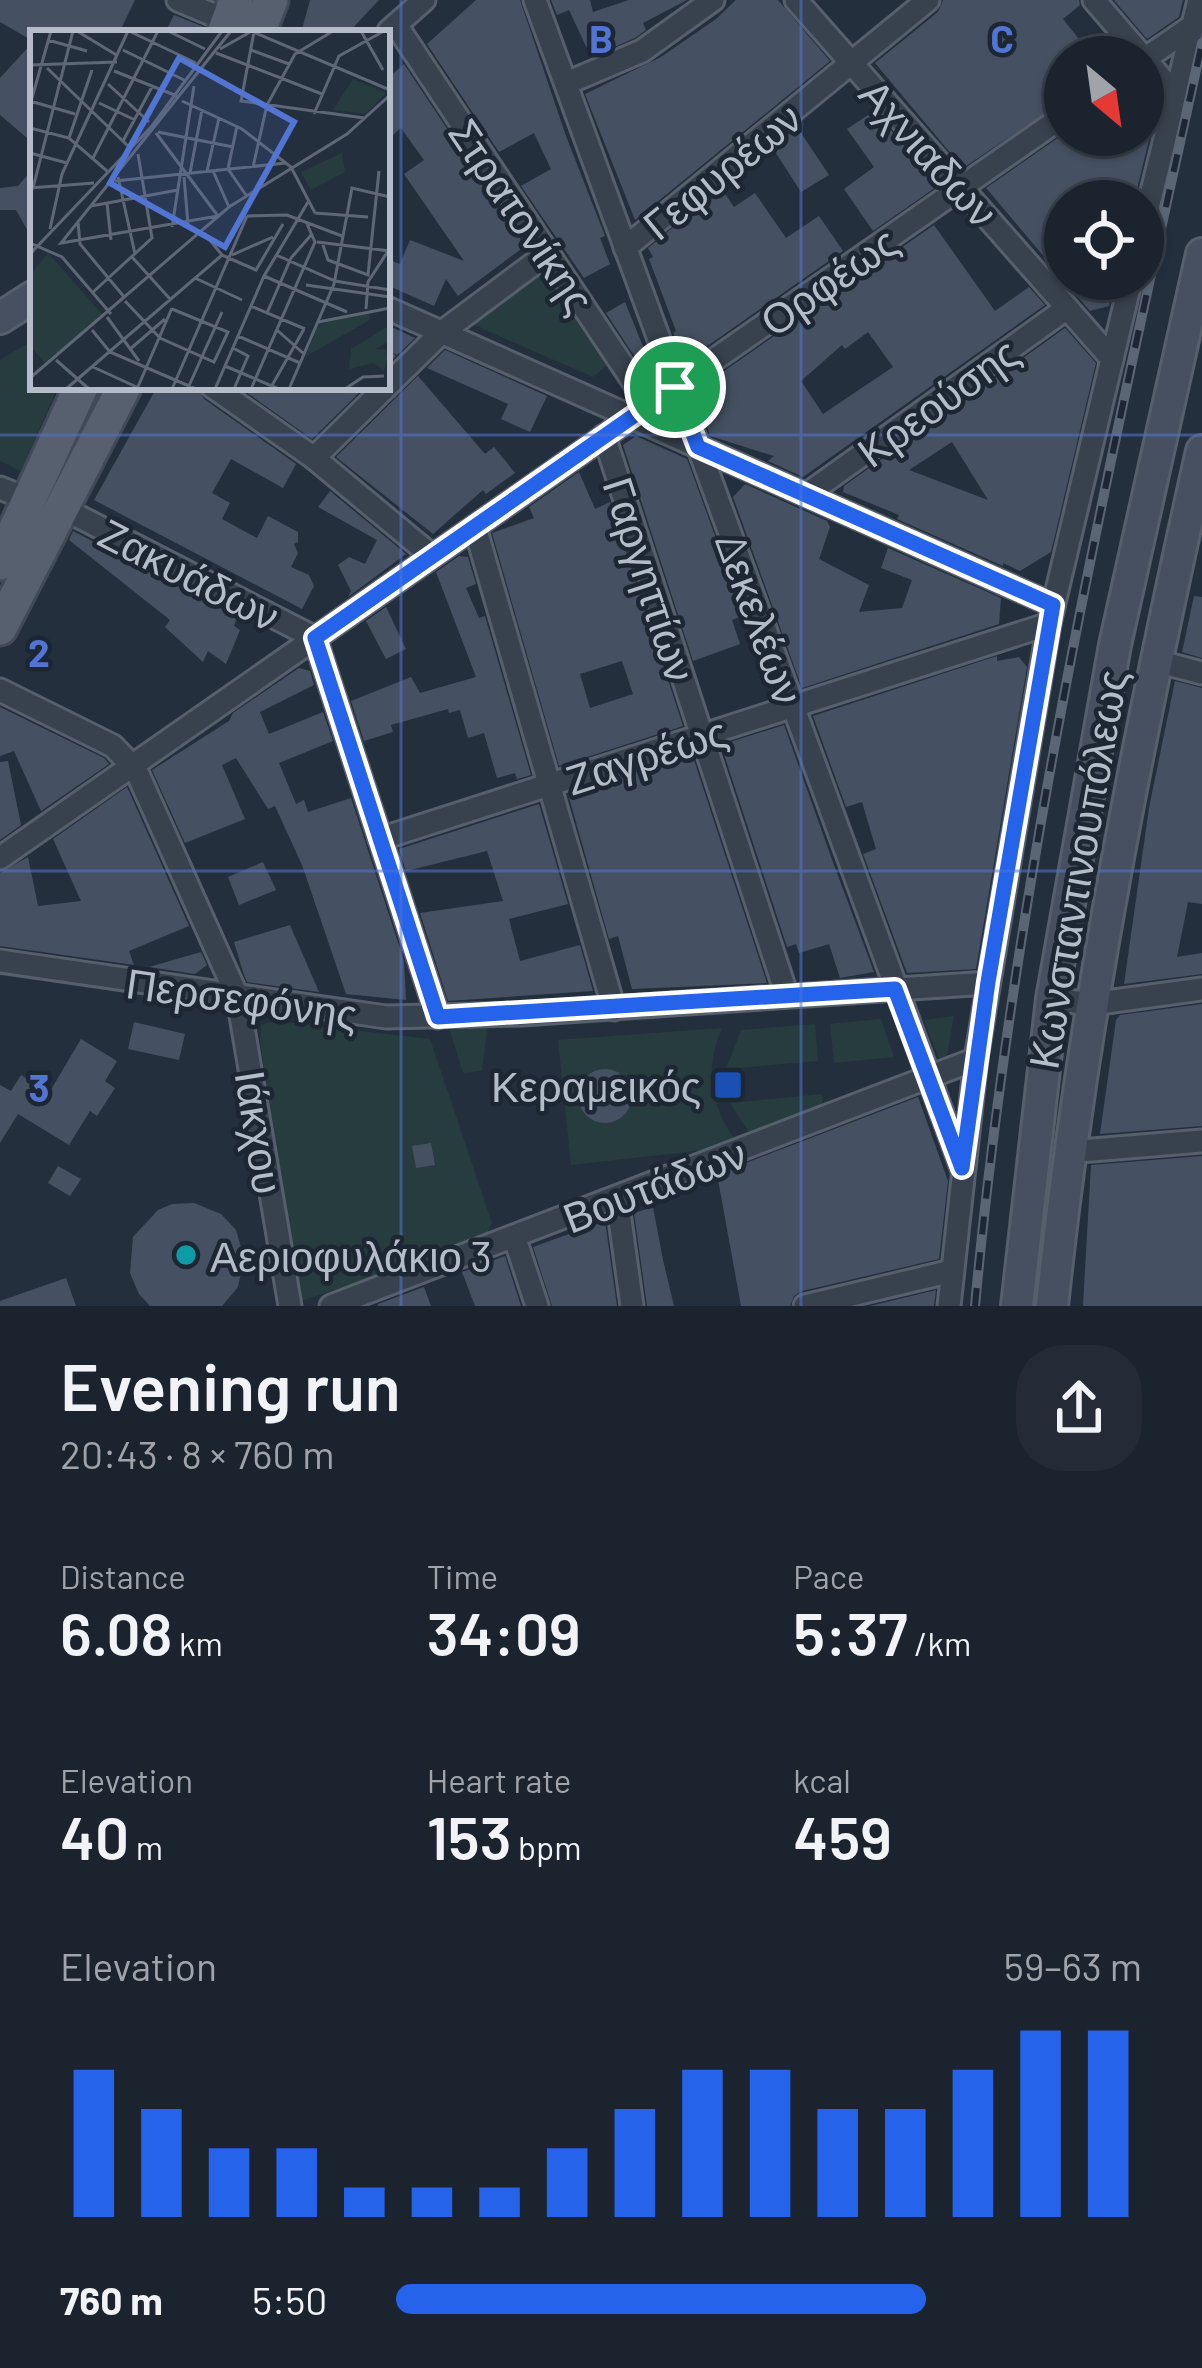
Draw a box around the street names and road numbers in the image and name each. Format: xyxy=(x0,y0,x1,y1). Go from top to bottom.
street label: Αχνιαδων xyxy=(850,68,1009,237)
street label: Γεφυρέων xyxy=(632,91,811,250)
street label: Στρατονίκης xyxy=(439,109,606,322)
street label: Ορφέως xyxy=(750,215,907,346)
street label: Κρεούσης xyxy=(847,326,1028,477)
street label: Γαργηττίων xyxy=(594,470,708,688)
street label: Ζακυάδων xyxy=(92,506,288,640)
street label: Δεκελέων xyxy=(707,525,815,711)
street label: Κωνσταντινουπόλεως xyxy=(1016,666,1136,1072)
street label: Ζαγρέως xyxy=(559,704,733,804)
street label: Περσεφόνης xyxy=(123,956,361,1039)
street label: Ιάκχου xyxy=(226,1067,295,1197)
street label: Βουτάδων xyxy=(556,1126,752,1242)

